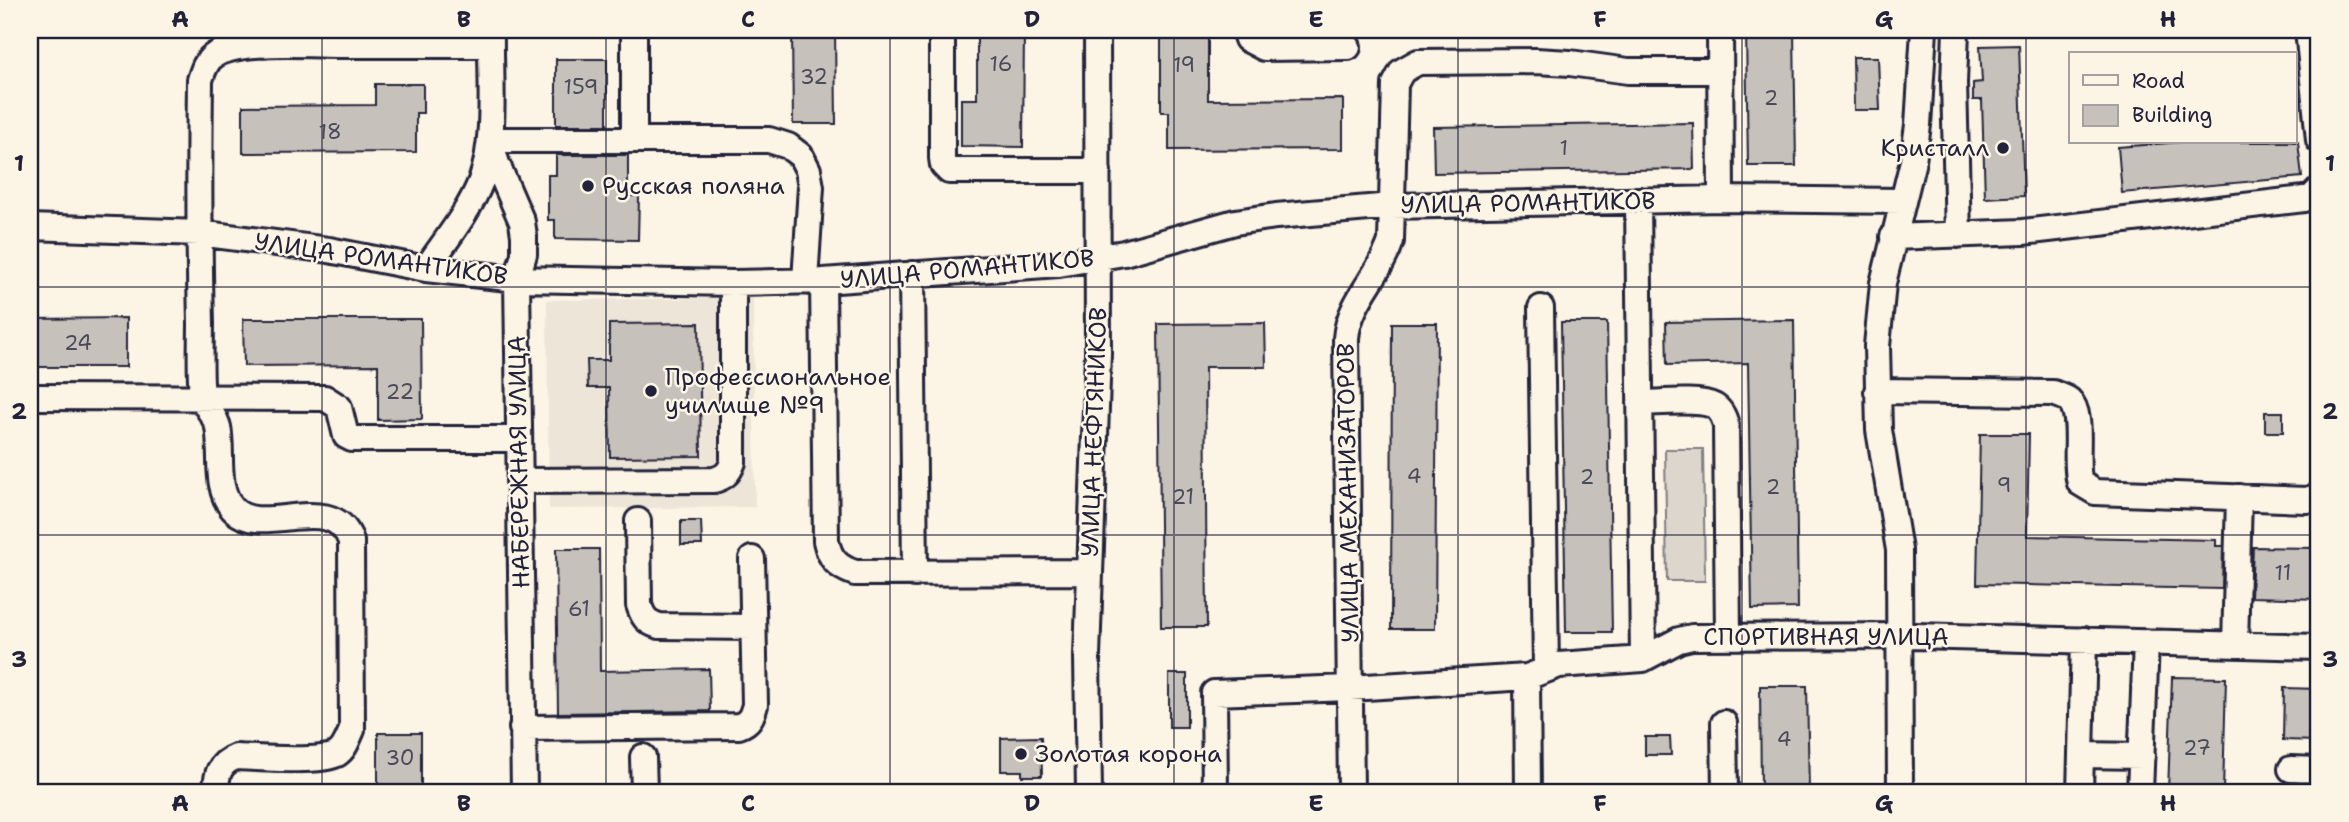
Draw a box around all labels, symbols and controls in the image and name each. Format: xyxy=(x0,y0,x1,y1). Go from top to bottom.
text: A xyxy=(171,4,189,34)
text: B xyxy=(457,4,471,34)
text: C xyxy=(741,4,755,34)
text: D xyxy=(1024,4,1040,34)
text: E xyxy=(1308,4,1324,34)
text: F xyxy=(1593,4,1607,34)
text: G xyxy=(1875,4,1894,34)
text: H xyxy=(2160,4,2176,34)
house number: 16 xyxy=(990,50,1012,78)
house number: 19 xyxy=(1173,51,1195,79)
legend xyxy=(2069,52,2296,144)
house number: 32 xyxy=(800,63,828,91)
text: Road xyxy=(2132,67,2185,95)
house number: 159 xyxy=(564,73,599,101)
house number: 2 xyxy=(1764,84,1778,112)
text: Building xyxy=(2132,101,2212,129)
house number: 18 xyxy=(318,118,342,146)
place label: Кристалл xyxy=(1880,132,1989,164)
house number: 1 xyxy=(1560,134,1568,162)
marker: Кристалл xyxy=(1995,140,2011,156)
text: 1 xyxy=(14,148,24,178)
text: 1 xyxy=(2325,148,2335,178)
place label: Русская поляна xyxy=(602,170,785,202)
marker: Русская поляна xyxy=(580,178,596,194)
street label: УЛИЦА РОМАНТИКОВ xyxy=(1400,185,1656,221)
street label: УЛИЦА РОМАНТИКОВ xyxy=(252,225,510,293)
street label: УЛИЦА РОМАНТИКОВ xyxy=(839,242,1095,296)
street label: УЛИЦА НЕФТЯНИКОВ xyxy=(1074,307,1114,557)
house number: 24 xyxy=(64,329,92,357)
street label: НАБЕРЕЖНАЯ УЛИЦА xyxy=(501,335,537,589)
street label: УЛИЦА МЕХАНИЗАТОРОВ xyxy=(1329,343,1367,643)
place label: Профессиональное училище №9 xyxy=(665,361,891,421)
house number: 22 xyxy=(386,378,414,406)
marker: Профессиональное училище №9 xyxy=(643,383,659,399)
text: 2 xyxy=(11,396,27,426)
text: 2 xyxy=(2322,396,2338,426)
house number: 4 xyxy=(1407,462,1421,490)
house number: 2 xyxy=(1580,463,1594,491)
house number: 9 xyxy=(1997,471,2011,499)
house number: 2 xyxy=(1766,473,1780,501)
house number: 21 xyxy=(1172,483,1194,511)
house number: 11 xyxy=(2275,559,2291,587)
house number: 61 xyxy=(568,595,590,623)
street label: СПОРТИВНАЯ УЛИЦА xyxy=(1703,621,1949,653)
text: 3 xyxy=(11,644,27,674)
text: 3 xyxy=(2322,644,2338,674)
house number: 4 xyxy=(1777,725,1791,753)
house number: 27 xyxy=(2183,734,2211,762)
place label: Золотая корона xyxy=(1035,738,1222,770)
house number: 30 xyxy=(385,744,415,772)
marker: Золотая корона xyxy=(1013,746,1029,762)
text: A xyxy=(171,788,189,818)
text: B xyxy=(457,788,471,818)
text: C xyxy=(741,788,755,818)
text: D xyxy=(1024,788,1040,818)
text: E xyxy=(1308,788,1324,818)
text: F xyxy=(1593,788,1607,818)
text: G xyxy=(1875,788,1894,818)
text: H xyxy=(2160,788,2176,818)

